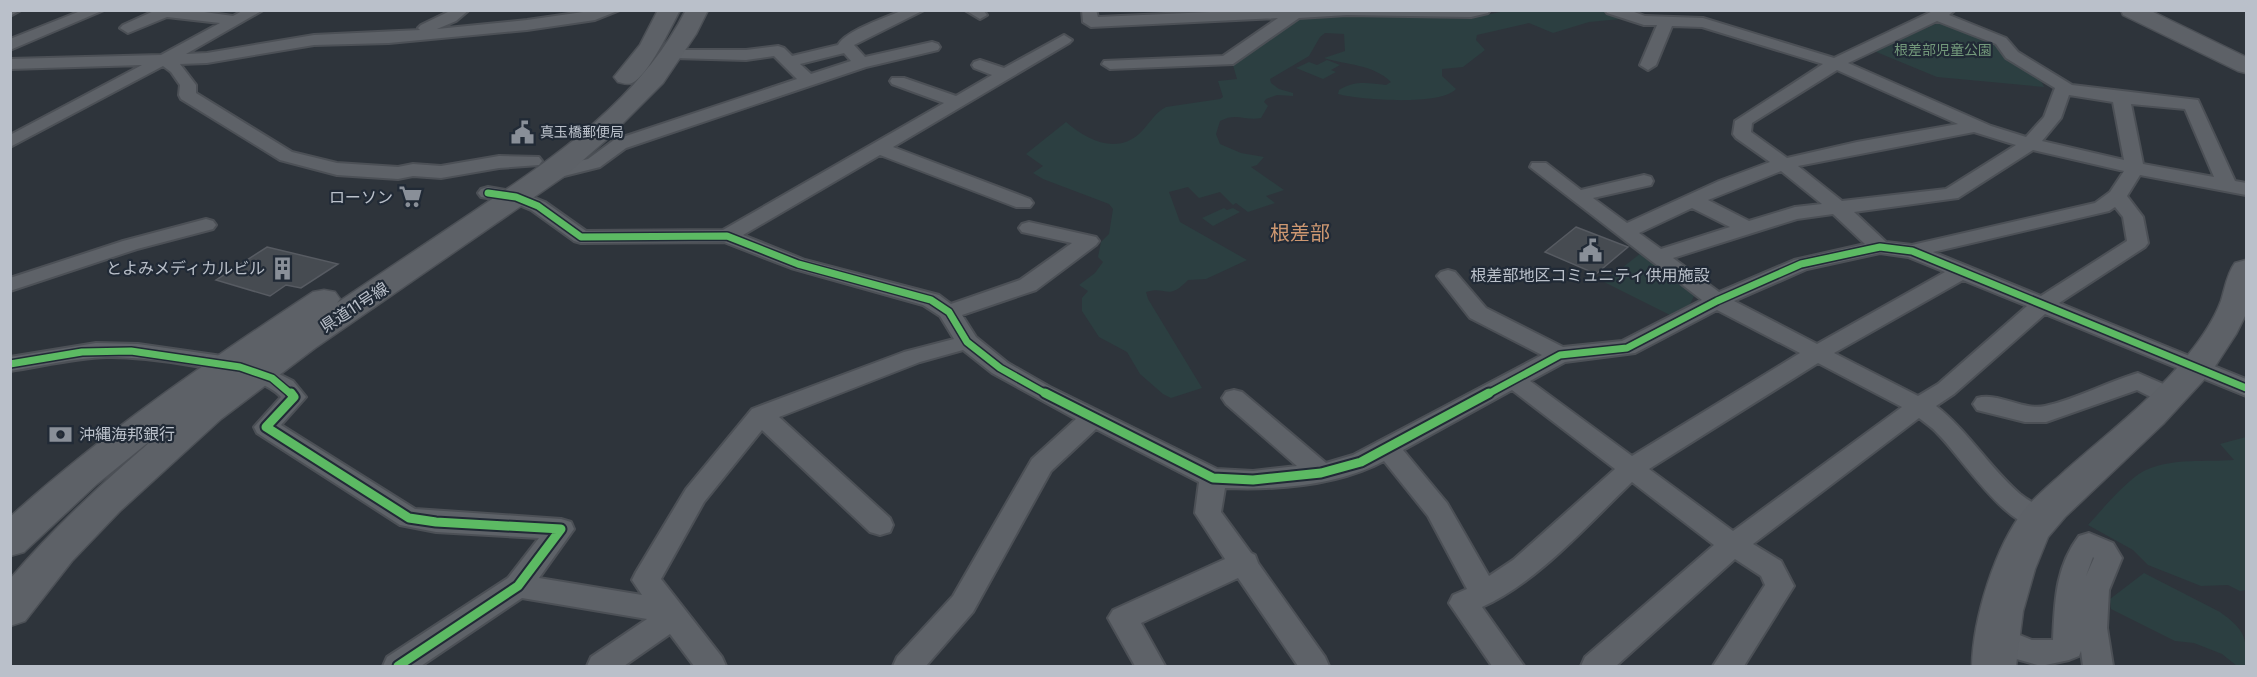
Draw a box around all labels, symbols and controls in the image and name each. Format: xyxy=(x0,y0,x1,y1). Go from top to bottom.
park label: 根差部児童公園 xyxy=(1894,41,1992,58)
public building icon: 真玉橋郵便局 xyxy=(509,119,535,145)
place label: 真玉橋郵便局 xyxy=(540,123,624,140)
supermarket icon: ローソン xyxy=(398,184,424,210)
place label: ローソン xyxy=(329,187,393,207)
district label: 根差部 xyxy=(1270,221,1330,245)
public building icon: 根差部地区コミュニティ供用施設 xyxy=(1577,237,1603,263)
building icon: とよみメディカルビル xyxy=(270,255,296,281)
place label: とよみメディカルビル xyxy=(106,258,265,278)
place label: 根差部地区コミュニティ供用施設 xyxy=(1470,265,1710,285)
street label: 県道11号線 xyxy=(316,278,392,336)
bank icon: 沖縄海邦銀行 xyxy=(48,421,74,447)
place label: 沖縄海邦銀行 xyxy=(79,424,175,444)

